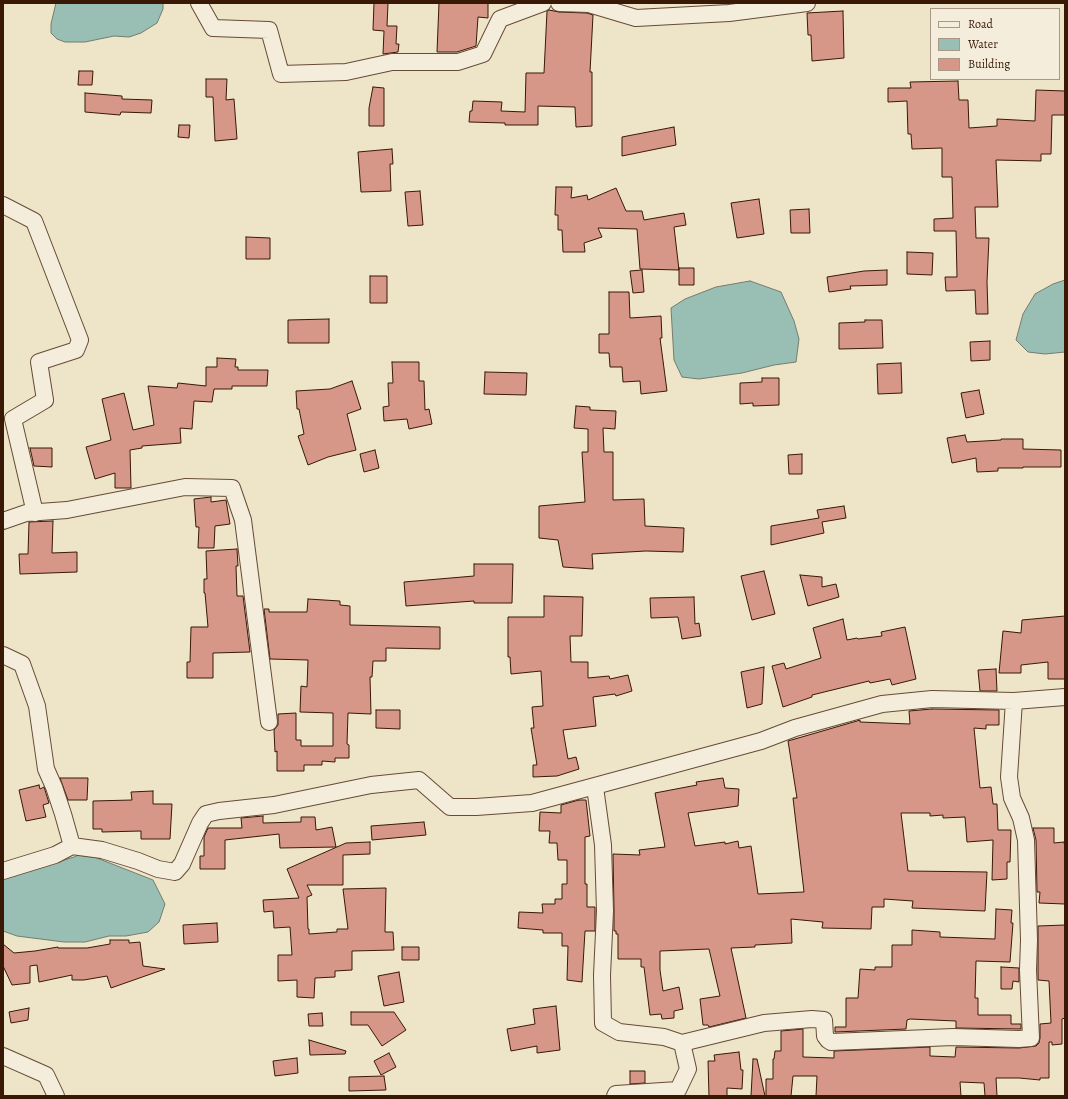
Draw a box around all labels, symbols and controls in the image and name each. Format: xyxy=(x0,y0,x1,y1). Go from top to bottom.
legend xyxy=(930,8,1060,80)
text: Road xyxy=(968,16,993,32)
text: Water xyxy=(968,36,998,52)
text: Building xyxy=(968,56,1010,72)

